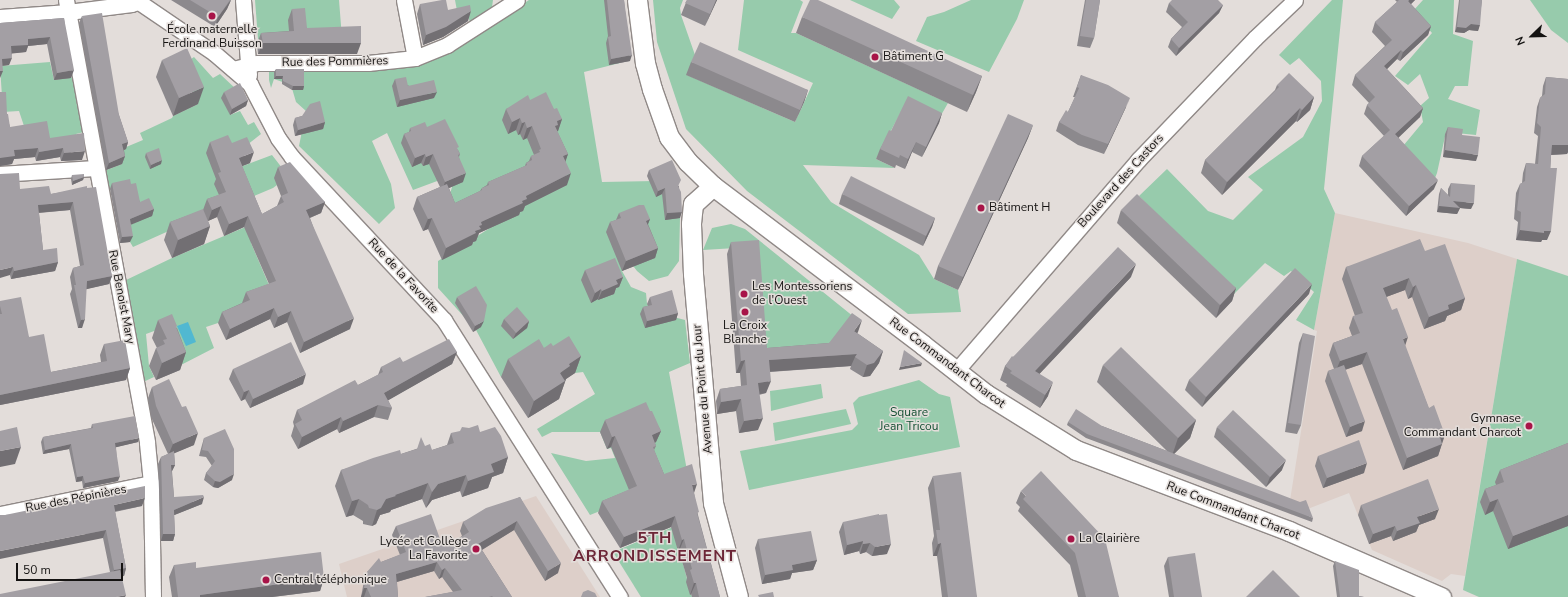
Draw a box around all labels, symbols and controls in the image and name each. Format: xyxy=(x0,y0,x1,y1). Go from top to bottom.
marker: École maternelle Ferdinand Buisson xyxy=(207,11,217,21)
north arrow xyxy=(1512,16,1552,56)
place label: École maternelle Ferdinand Buisson xyxy=(162,23,262,51)
text: N xyxy=(1512,34,1529,48)
place label: Bâtiment G xyxy=(883,50,944,64)
marker: Bâtiment G xyxy=(870,52,880,62)
street label: Rue des Pommières xyxy=(282,54,388,70)
street label: Boulevard des Castors xyxy=(1075,131,1167,231)
place label: Bâtiment H xyxy=(989,201,1050,215)
marker: Bâtiment H xyxy=(976,203,986,213)
street label: Rue de la Favorite xyxy=(365,236,441,316)
street label: Rue Benoist Mary xyxy=(105,249,137,345)
place label: Les Montessoriens de l'Ouest xyxy=(752,280,852,308)
marker: Les Montessoriens de l'Ouest xyxy=(739,289,749,299)
marker: La Croix Blanche xyxy=(740,307,750,317)
street label: Rue Commandant Charcot xyxy=(886,315,1008,411)
place label: La Croix Blanche xyxy=(723,319,767,347)
street label: Avenue du Point du Jour xyxy=(690,324,716,454)
park label: Square Jean Tricou xyxy=(880,406,938,434)
place label: Gymnase Commandant Charcot xyxy=(1404,412,1521,440)
marker: Gymnase Commandant Charcot xyxy=(1524,421,1534,431)
street label: Rue Commandant Charcot xyxy=(1164,479,1302,543)
street label: Rue des Pépinières xyxy=(24,482,128,516)
district label: 5TH ARRONDISSEMENT xyxy=(573,528,737,566)
place label: La Clairière xyxy=(1079,532,1140,546)
marker: La Clairière xyxy=(1066,534,1076,544)
place label: Lycée et Collège La Favorite xyxy=(380,535,468,563)
marker: Lycée et Collège La Favorite xyxy=(471,544,481,554)
scale bar xyxy=(18,555,125,581)
text: 50 m xyxy=(23,562,51,578)
place label: Central téléphonique xyxy=(274,573,387,587)
marker: Central téléphonique xyxy=(261,575,271,585)

